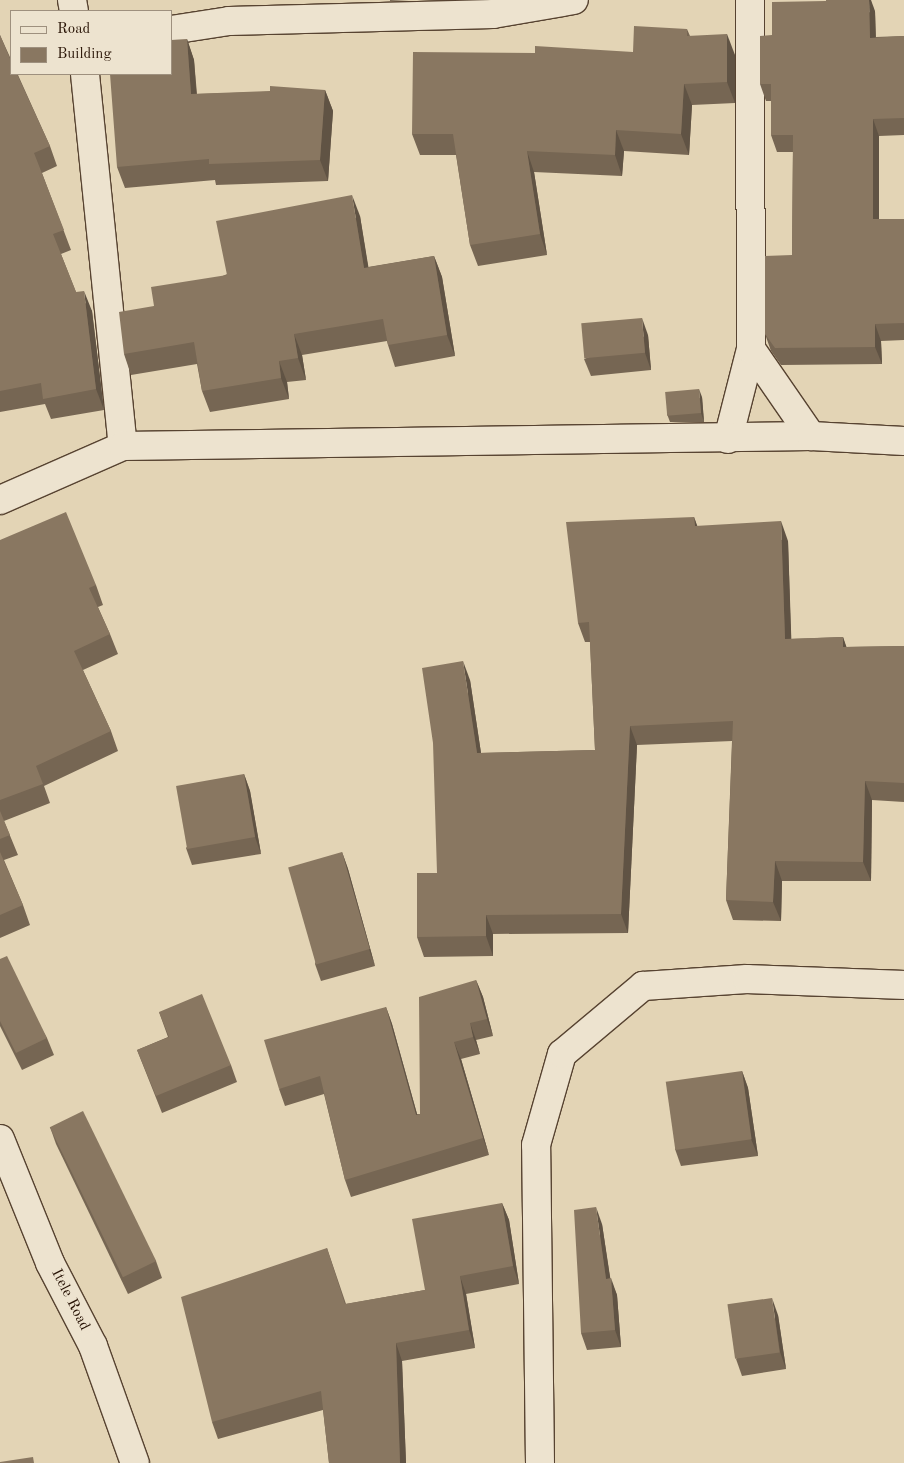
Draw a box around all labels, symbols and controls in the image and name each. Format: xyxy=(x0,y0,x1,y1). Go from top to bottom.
legend xyxy=(10,10,172,75)
text: Road xyxy=(57,22,90,37)
text: Building xyxy=(57,47,112,62)
street label: Itele Road xyxy=(47,1266,93,1334)

